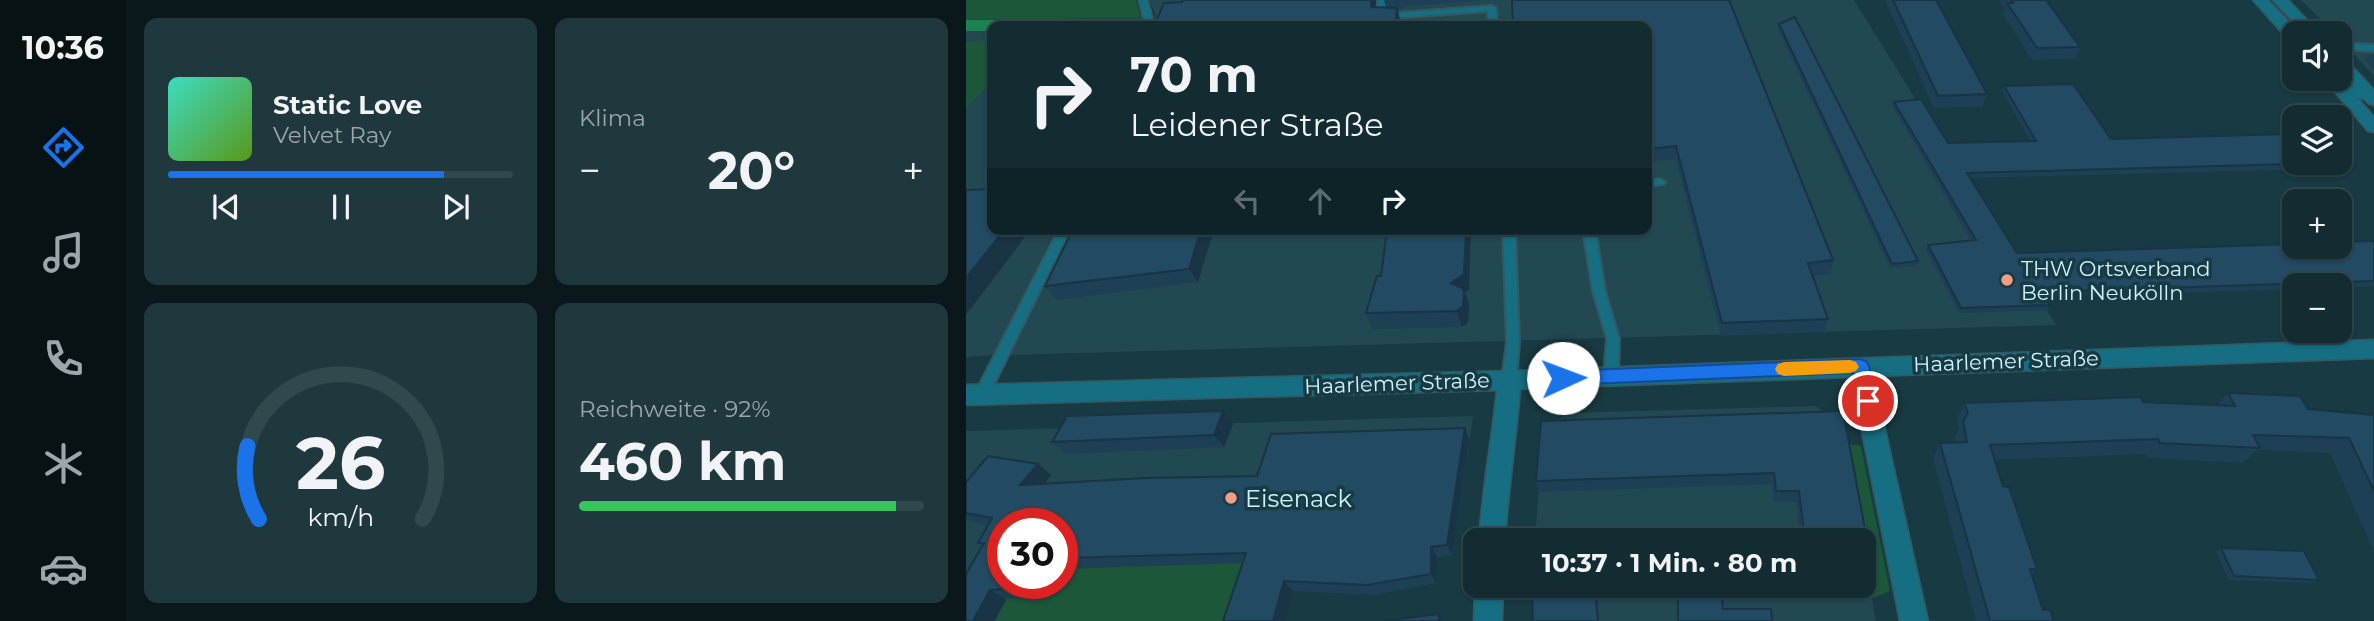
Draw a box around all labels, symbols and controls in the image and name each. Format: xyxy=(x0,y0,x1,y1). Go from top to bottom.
map controls xyxy=(2282,21,2352,343)
button: sound xyxy=(2282,21,2352,91)
text: 10:36 xyxy=(22,28,104,67)
text: 70 m xyxy=(1130,45,1258,104)
icon: right xyxy=(1015,49,1106,140)
text: Static Love xyxy=(273,89,422,121)
text: Klima xyxy=(579,104,646,132)
text: Leidener Straße xyxy=(1130,105,1384,144)
button: layers xyxy=(2282,105,2352,175)
text: Velvet Ray xyxy=(273,121,391,149)
icon: directions xyxy=(39,123,88,172)
text: 20° xyxy=(708,139,795,202)
text: − xyxy=(579,147,601,194)
text: + xyxy=(902,147,924,194)
icon: left xyxy=(1228,182,1266,220)
icon: ahead xyxy=(1301,182,1339,220)
icon: right xyxy=(1374,182,1412,220)
icon: previous xyxy=(207,188,245,226)
icon: pause xyxy=(322,188,360,226)
icon: next xyxy=(437,188,475,226)
button: + xyxy=(2282,189,2352,259)
icon: music xyxy=(39,228,88,277)
place label: THW Ortsverband Berlin Neukölln xyxy=(2021,256,2211,305)
marker: THW Ortsverband Berlin Neukölln xyxy=(1999,272,2015,288)
button: − xyxy=(2282,273,2352,343)
icon: phone xyxy=(39,334,88,383)
position arrow xyxy=(1526,341,1600,415)
street label: Haarlemer Straße xyxy=(1913,345,2099,377)
street label: Haarlemer Straße xyxy=(1304,367,1490,399)
pin xyxy=(1838,371,1898,431)
icon: arrive xyxy=(1849,382,1887,420)
text: Reichweite · 92% xyxy=(579,395,771,423)
text: 26 xyxy=(296,419,385,507)
text: 460 km xyxy=(579,430,786,493)
icon: climate xyxy=(39,439,88,488)
place label: Eisenack xyxy=(1245,484,1352,513)
marker: Eisenack xyxy=(1223,490,1239,506)
text: km/h xyxy=(307,502,374,532)
speed limit sign: 30 xyxy=(987,508,1078,599)
icon: car xyxy=(39,544,88,593)
text: 10:37 · 1 Min. · 80 m xyxy=(1542,547,1797,579)

